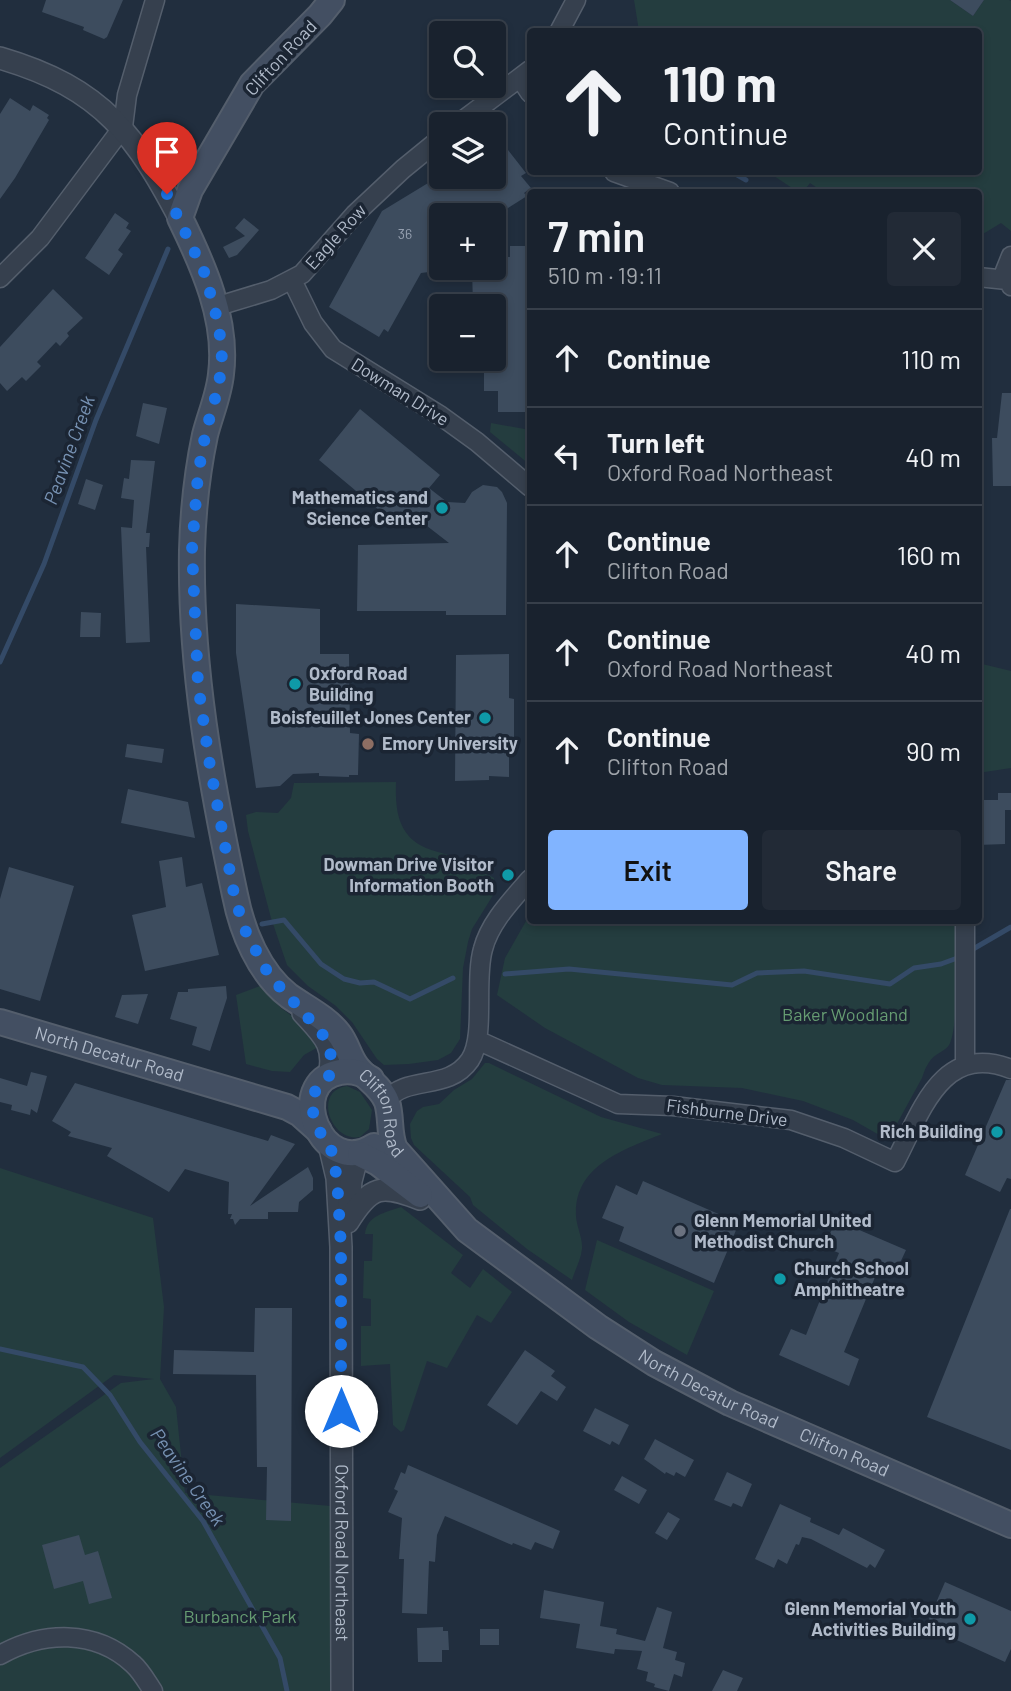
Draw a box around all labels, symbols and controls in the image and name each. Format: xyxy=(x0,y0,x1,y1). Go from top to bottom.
street label: Clifton Road xyxy=(240,15,321,100)
map controls xyxy=(429,21,506,371)
button: search xyxy=(429,21,506,98)
text: 110 m xyxy=(663,53,777,112)
icon: ahead xyxy=(548,56,639,147)
button: layers xyxy=(429,112,506,189)
text: Continue xyxy=(663,113,788,151)
pin xyxy=(137,122,197,194)
icon: arrive xyxy=(148,133,186,171)
street label: Eagle Row xyxy=(300,199,370,274)
button: + xyxy=(429,203,506,280)
text: 7 min xyxy=(548,210,645,260)
button: close xyxy=(887,212,961,286)
house number: 36 xyxy=(398,225,412,242)
text: 510 m · 19:11 xyxy=(548,261,662,289)
button: − xyxy=(429,294,506,371)
icon: ahead xyxy=(548,339,586,377)
text: Continue xyxy=(607,343,711,374)
text: 110 m xyxy=(901,343,961,374)
street label: Dowman Drive xyxy=(348,352,453,430)
water label: Peavine Creek xyxy=(38,392,99,507)
text: Turn left xyxy=(607,427,705,458)
icon: left xyxy=(548,437,586,475)
text: 40 m xyxy=(905,441,961,472)
text: Oxford Road Northeast xyxy=(607,458,833,486)
place label: Mathematics and Science Center xyxy=(292,486,428,529)
marker: Mathematics and Science Center xyxy=(434,500,450,516)
text: Continue xyxy=(607,525,711,556)
icon: ahead xyxy=(548,535,586,573)
text: 160 m xyxy=(897,539,961,570)
text: Clifton Road xyxy=(607,556,729,584)
text: Continue xyxy=(607,623,711,654)
icon: ahead xyxy=(548,633,586,671)
text: 40 m xyxy=(905,637,961,668)
text: Oxford Road Northeast xyxy=(607,654,833,682)
place label: Oxford Road Building xyxy=(309,662,407,705)
marker: Oxford Road Building xyxy=(287,676,303,692)
place label: Boisfeuillet Jones Center xyxy=(270,706,471,728)
marker: Boisfeuillet Jones Center xyxy=(477,710,493,726)
text: Continue xyxy=(607,721,711,752)
icon: ahead xyxy=(548,731,586,769)
place label: Emory University xyxy=(382,732,518,754)
text: 90 m xyxy=(906,735,961,766)
marker: Emory University xyxy=(360,736,376,752)
text: Clifton Road xyxy=(607,752,729,780)
button: Exit xyxy=(548,830,748,910)
button: Share xyxy=(762,830,961,910)
place label: Dowman Drive Visitor Information Booth xyxy=(323,853,494,896)
marker: Dowman Drive Visitor Information Booth xyxy=(500,867,516,883)
park label: Baker Woodland xyxy=(782,1003,908,1025)
street label: North Decatur Road xyxy=(33,1021,187,1086)
street label: Clifton Road xyxy=(355,1064,409,1162)
street label: Fishburne Drive xyxy=(665,1094,789,1130)
place label: Rich Building xyxy=(880,1120,983,1142)
marker: Rich Building xyxy=(989,1124,1005,1140)
place label: Glenn Memorial United Methodist Church xyxy=(694,1209,872,1252)
marker: Glenn Memorial United Methodist Church xyxy=(672,1223,688,1239)
place label: Church School Amphitheatre xyxy=(794,1257,909,1300)
marker: Church School Amphitheatre xyxy=(772,1271,788,1287)
street label: North Decatur Road xyxy=(635,1344,782,1433)
position arrow xyxy=(304,1374,378,1448)
water label: Peavine Creek xyxy=(146,1423,231,1531)
street label: Clifton Road xyxy=(797,1423,893,1481)
street label: Oxford Road Northeast xyxy=(331,1464,354,1642)
place label: Glenn Memorial Youth Activities Building xyxy=(785,1597,956,1640)
park label: Burbanck Park xyxy=(183,1605,297,1627)
marker: Glenn Memorial Youth Activities Building xyxy=(962,1611,978,1627)

